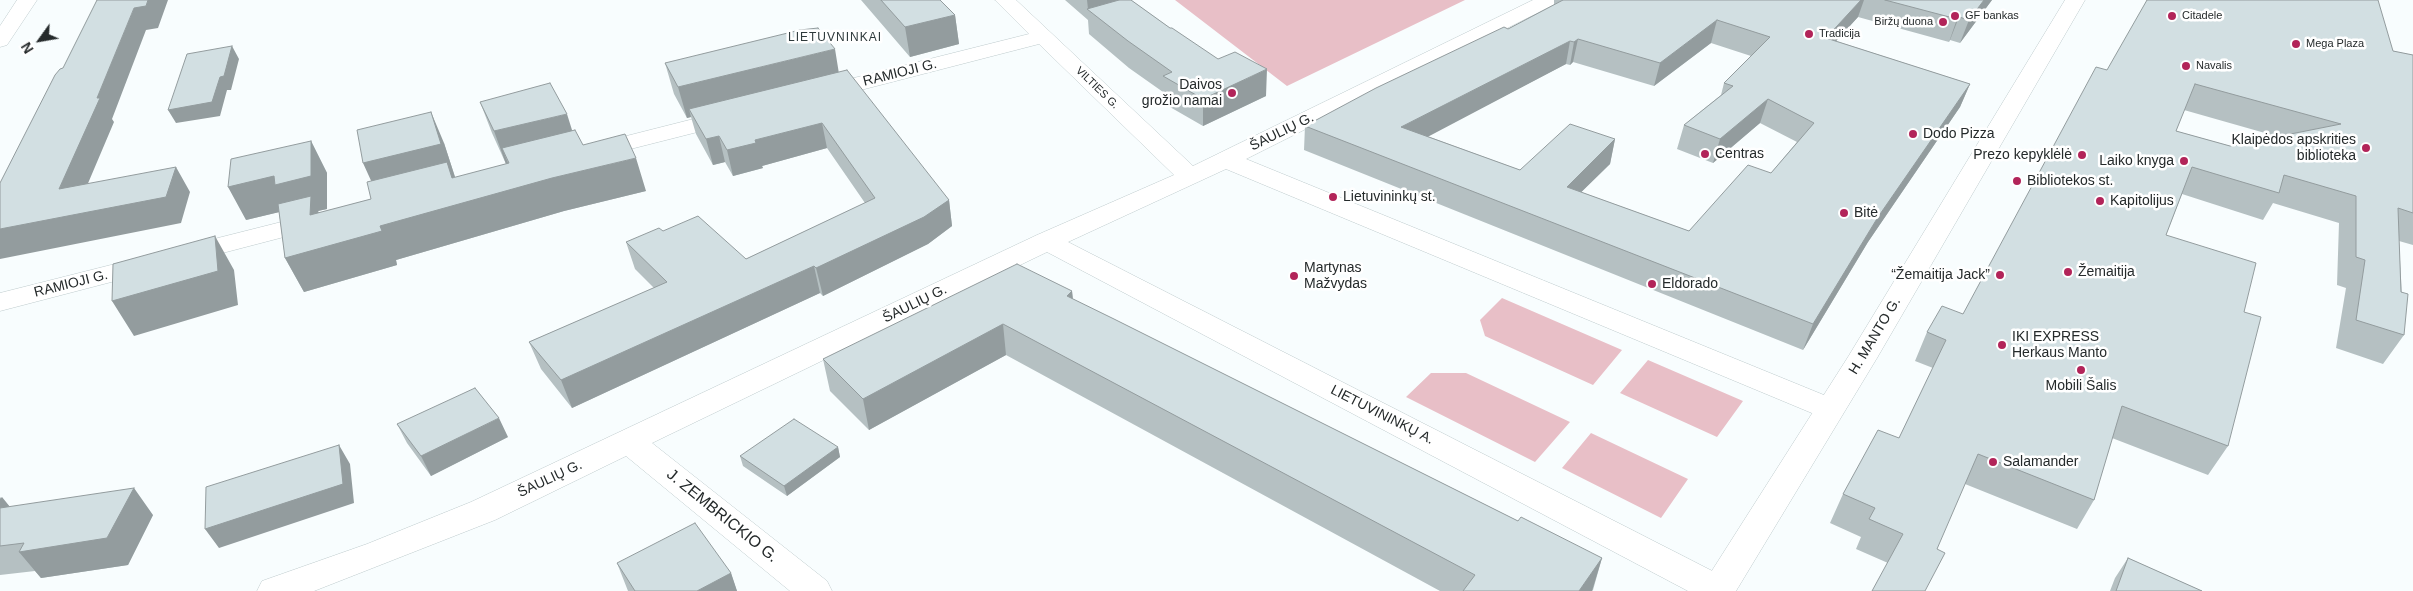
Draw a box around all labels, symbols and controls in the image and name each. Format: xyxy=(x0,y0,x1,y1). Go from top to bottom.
place label: GF bankas xyxy=(1965,9,2019,23)
place label: Citadele xyxy=(2182,9,2222,23)
marker: GF bankas xyxy=(1949,10,1961,22)
marker: Citadele xyxy=(2166,10,2178,22)
north arrow xyxy=(15,15,65,65)
place label: Biržų duona xyxy=(1874,15,1933,29)
marker: Biržų duona xyxy=(1937,16,1949,28)
place label: Tradicija xyxy=(1819,27,1860,41)
marker: Tradicija xyxy=(1803,28,1815,40)
district label: LIETUVNINKAI xyxy=(786,31,884,45)
place label: Mega Plaza xyxy=(2306,37,2364,51)
marker: Mega Plaza xyxy=(2290,38,2302,50)
text: N xyxy=(18,39,37,56)
street label: RAMIOJI G. xyxy=(861,56,939,90)
place label: Navalis xyxy=(2196,59,2232,73)
marker: Navalis xyxy=(2180,60,2192,72)
street label: VILTIES G. xyxy=(1073,64,1121,112)
place label: Daivos grožio namai xyxy=(1142,77,1222,110)
marker: Daivos grožio namai xyxy=(1226,87,1238,99)
street label: ŠAULIŲ G. xyxy=(1247,109,1317,155)
place label: Dodo Pizza xyxy=(1923,126,1995,142)
marker: Dodo Pizza xyxy=(1907,128,1919,140)
place label: Klaipėdos apskrities biblioteka xyxy=(2231,132,2356,164)
marker: Klaipėdos apskrities biblioteka xyxy=(2360,142,2372,154)
place label: Centras xyxy=(1715,146,1764,162)
place label: Prezo kepyklėlė xyxy=(1973,147,2072,163)
marker: Centras xyxy=(1699,148,1711,160)
marker: Prezo kepyklėlė xyxy=(2076,149,2088,161)
place label: Laiko knyga xyxy=(2099,153,2174,169)
marker: Laiko knyga xyxy=(2178,155,2190,167)
place label: Bibliotekos st. xyxy=(2027,173,2113,189)
marker: Bibliotekos st. xyxy=(2011,175,2023,187)
place label: Lietuvininkų st. xyxy=(1343,189,1436,205)
marker: Lietuvininkų st. xyxy=(1327,191,1339,203)
place label: Kapitolijus xyxy=(2110,193,2174,209)
marker: Kapitolijus xyxy=(2094,195,2106,207)
place label: Bitė xyxy=(1854,205,1878,221)
marker: Bitė xyxy=(1838,207,1850,219)
place label: Martynas Mažvydas xyxy=(1304,260,1367,292)
place label: Žemaitija xyxy=(2078,264,2135,280)
marker: Žemaitija xyxy=(2062,266,2074,278)
street label: RAMIOJI G. xyxy=(32,267,110,301)
place label: “Žemaitija Jack” xyxy=(1891,267,1990,283)
marker: “Žemaitija Jack” xyxy=(1994,269,2006,281)
marker: Martynas Mažvydas xyxy=(1288,270,1300,282)
place label: Eldorado xyxy=(1662,276,1718,292)
marker: Eldorado xyxy=(1646,278,1658,290)
street label: ŠAULIŲ G. xyxy=(880,281,950,327)
street label: H. MANTO G. xyxy=(1845,294,1905,378)
place label: IKI EXPRESS Herkaus Manto xyxy=(2012,329,2107,362)
marker: IKI EXPRESS Herkaus Manto xyxy=(1996,339,2008,351)
marker: Mobili Šalis xyxy=(2075,364,2087,376)
place label: Mobili Šalis xyxy=(2046,378,2116,394)
street label: LIETUVININKŲ A. xyxy=(1328,382,1436,448)
place label: Salamander xyxy=(2003,454,2078,470)
marker: Salamander xyxy=(1987,456,1999,468)
street label: ŠAULIŲ G. xyxy=(515,457,585,501)
street label: J. ZEMBRICKIO G. xyxy=(662,465,782,567)

